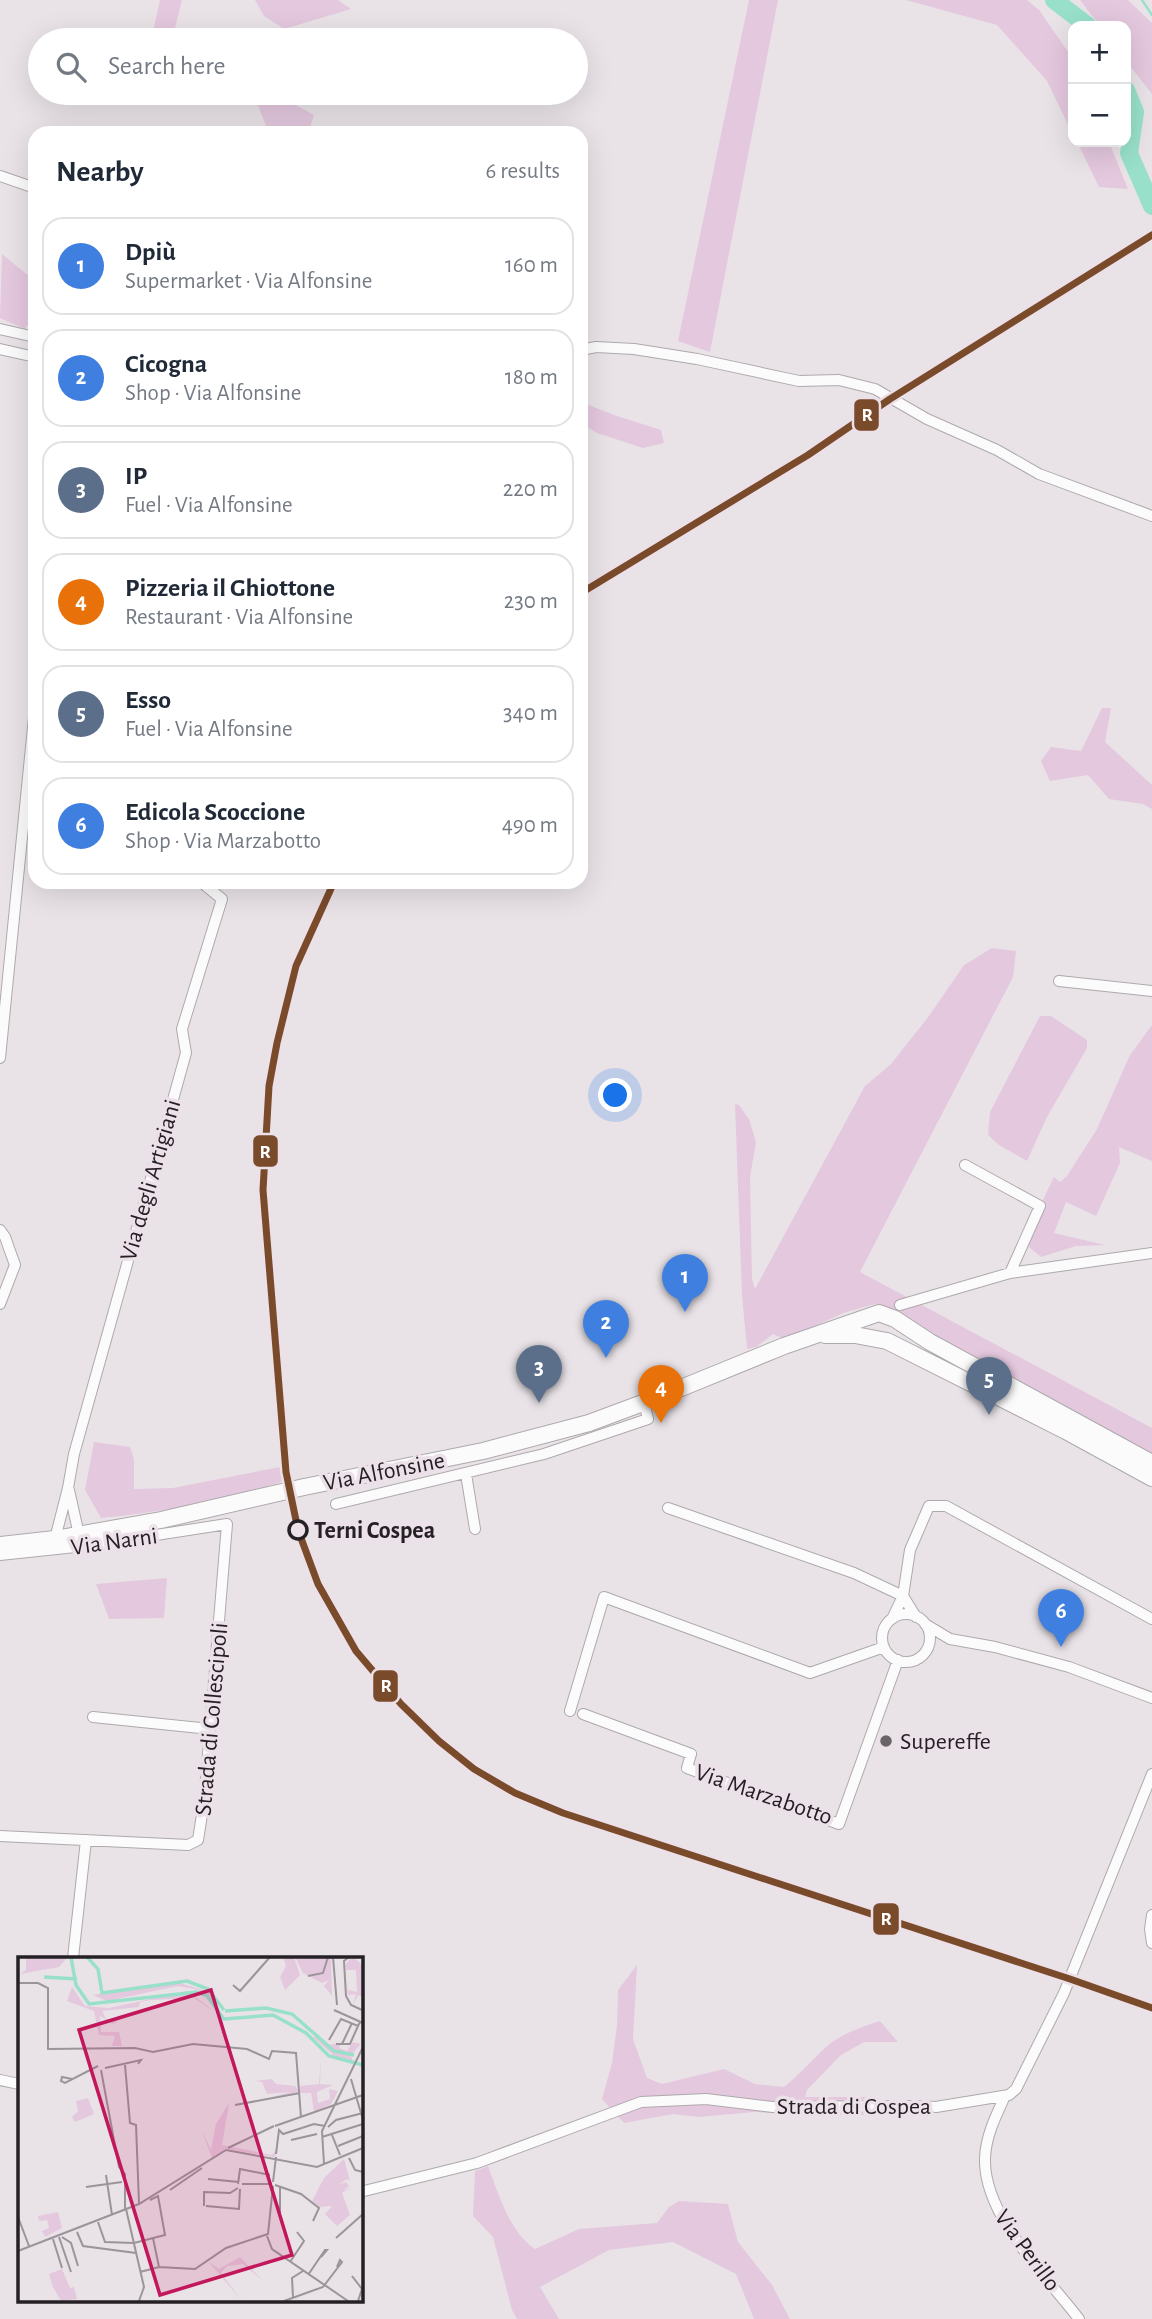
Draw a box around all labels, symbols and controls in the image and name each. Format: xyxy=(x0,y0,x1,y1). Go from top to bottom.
map controls xyxy=(1068,21,1131,147)
button: + xyxy=(1068,21,1131,84)
search box xyxy=(28,28,588,105)
icon: search xyxy=(52,48,90,86)
text: Search here xyxy=(108,53,226,79)
button: − xyxy=(1068,84,1131,147)
text: Nearby xyxy=(56,157,144,187)
text: 6 results xyxy=(486,160,560,183)
text: Dpiù xyxy=(125,239,176,265)
text: 1 xyxy=(77,254,85,277)
text: 160 m xyxy=(505,254,558,277)
text: Supermarket · Via Alfonsine xyxy=(125,270,372,293)
text: Cicogna xyxy=(125,351,207,377)
text: 2 xyxy=(76,366,86,389)
text: 180 m xyxy=(505,366,558,389)
text: Shop · Via Alfonsine xyxy=(125,382,301,405)
line badge: R xyxy=(853,398,880,432)
text: R xyxy=(861,406,873,425)
text: IP xyxy=(125,463,147,489)
text: 3 xyxy=(76,478,86,501)
text: 220 m xyxy=(503,478,558,501)
text: Fuel · Via Alfonsine xyxy=(125,494,293,517)
text: Pizzeria il Ghiottone xyxy=(125,575,335,601)
text: 4 xyxy=(75,590,87,613)
text: 230 m xyxy=(504,590,558,613)
text: Restaurant · Via Alfonsine xyxy=(125,606,353,629)
text: Esso xyxy=(125,687,171,713)
text: 5 xyxy=(76,702,86,725)
text: 340 m xyxy=(503,702,558,725)
text: Fuel · Via Alfonsine xyxy=(125,718,293,741)
text: Edicola Scoccione xyxy=(125,799,305,825)
text: 6 xyxy=(75,814,87,837)
text: 490 m xyxy=(502,814,558,837)
text: Shop · Via Marzabotto xyxy=(125,830,321,853)
your location xyxy=(598,1078,632,1112)
street label: Via degli Artigiani xyxy=(116,1097,185,1264)
line badge: R xyxy=(252,1134,279,1168)
text: R xyxy=(259,1143,271,1162)
pin: 1 xyxy=(662,1254,708,1312)
pin: 2 xyxy=(583,1300,629,1358)
pin: 3 xyxy=(516,1345,562,1403)
pin: 5 xyxy=(966,1357,1012,1415)
pin: 4 xyxy=(638,1365,684,1423)
street label: Via Alfonsine xyxy=(321,1448,447,1496)
place label: Terni Cospea xyxy=(314,1519,435,1543)
marker: Terni Cospea xyxy=(288,1520,308,1540)
street label: Via Narni xyxy=(69,1524,159,1560)
pin: 6 xyxy=(1038,1589,1084,1647)
street label: Strada di Collescipoli xyxy=(192,1622,232,1817)
line badge: R xyxy=(372,1669,399,1703)
text: R xyxy=(380,1677,392,1696)
place label: Supereffe xyxy=(900,1730,991,1754)
marker: Supereffe xyxy=(878,1733,894,1749)
street label: Via Marzabotto xyxy=(692,1760,835,1830)
line badge: R xyxy=(872,1902,900,1936)
text: R xyxy=(880,1910,892,1929)
inset map xyxy=(18,1957,362,2302)
street label: Strada di Cospea xyxy=(777,2095,931,2119)
street label: Via Perillo xyxy=(990,2205,1065,2296)

